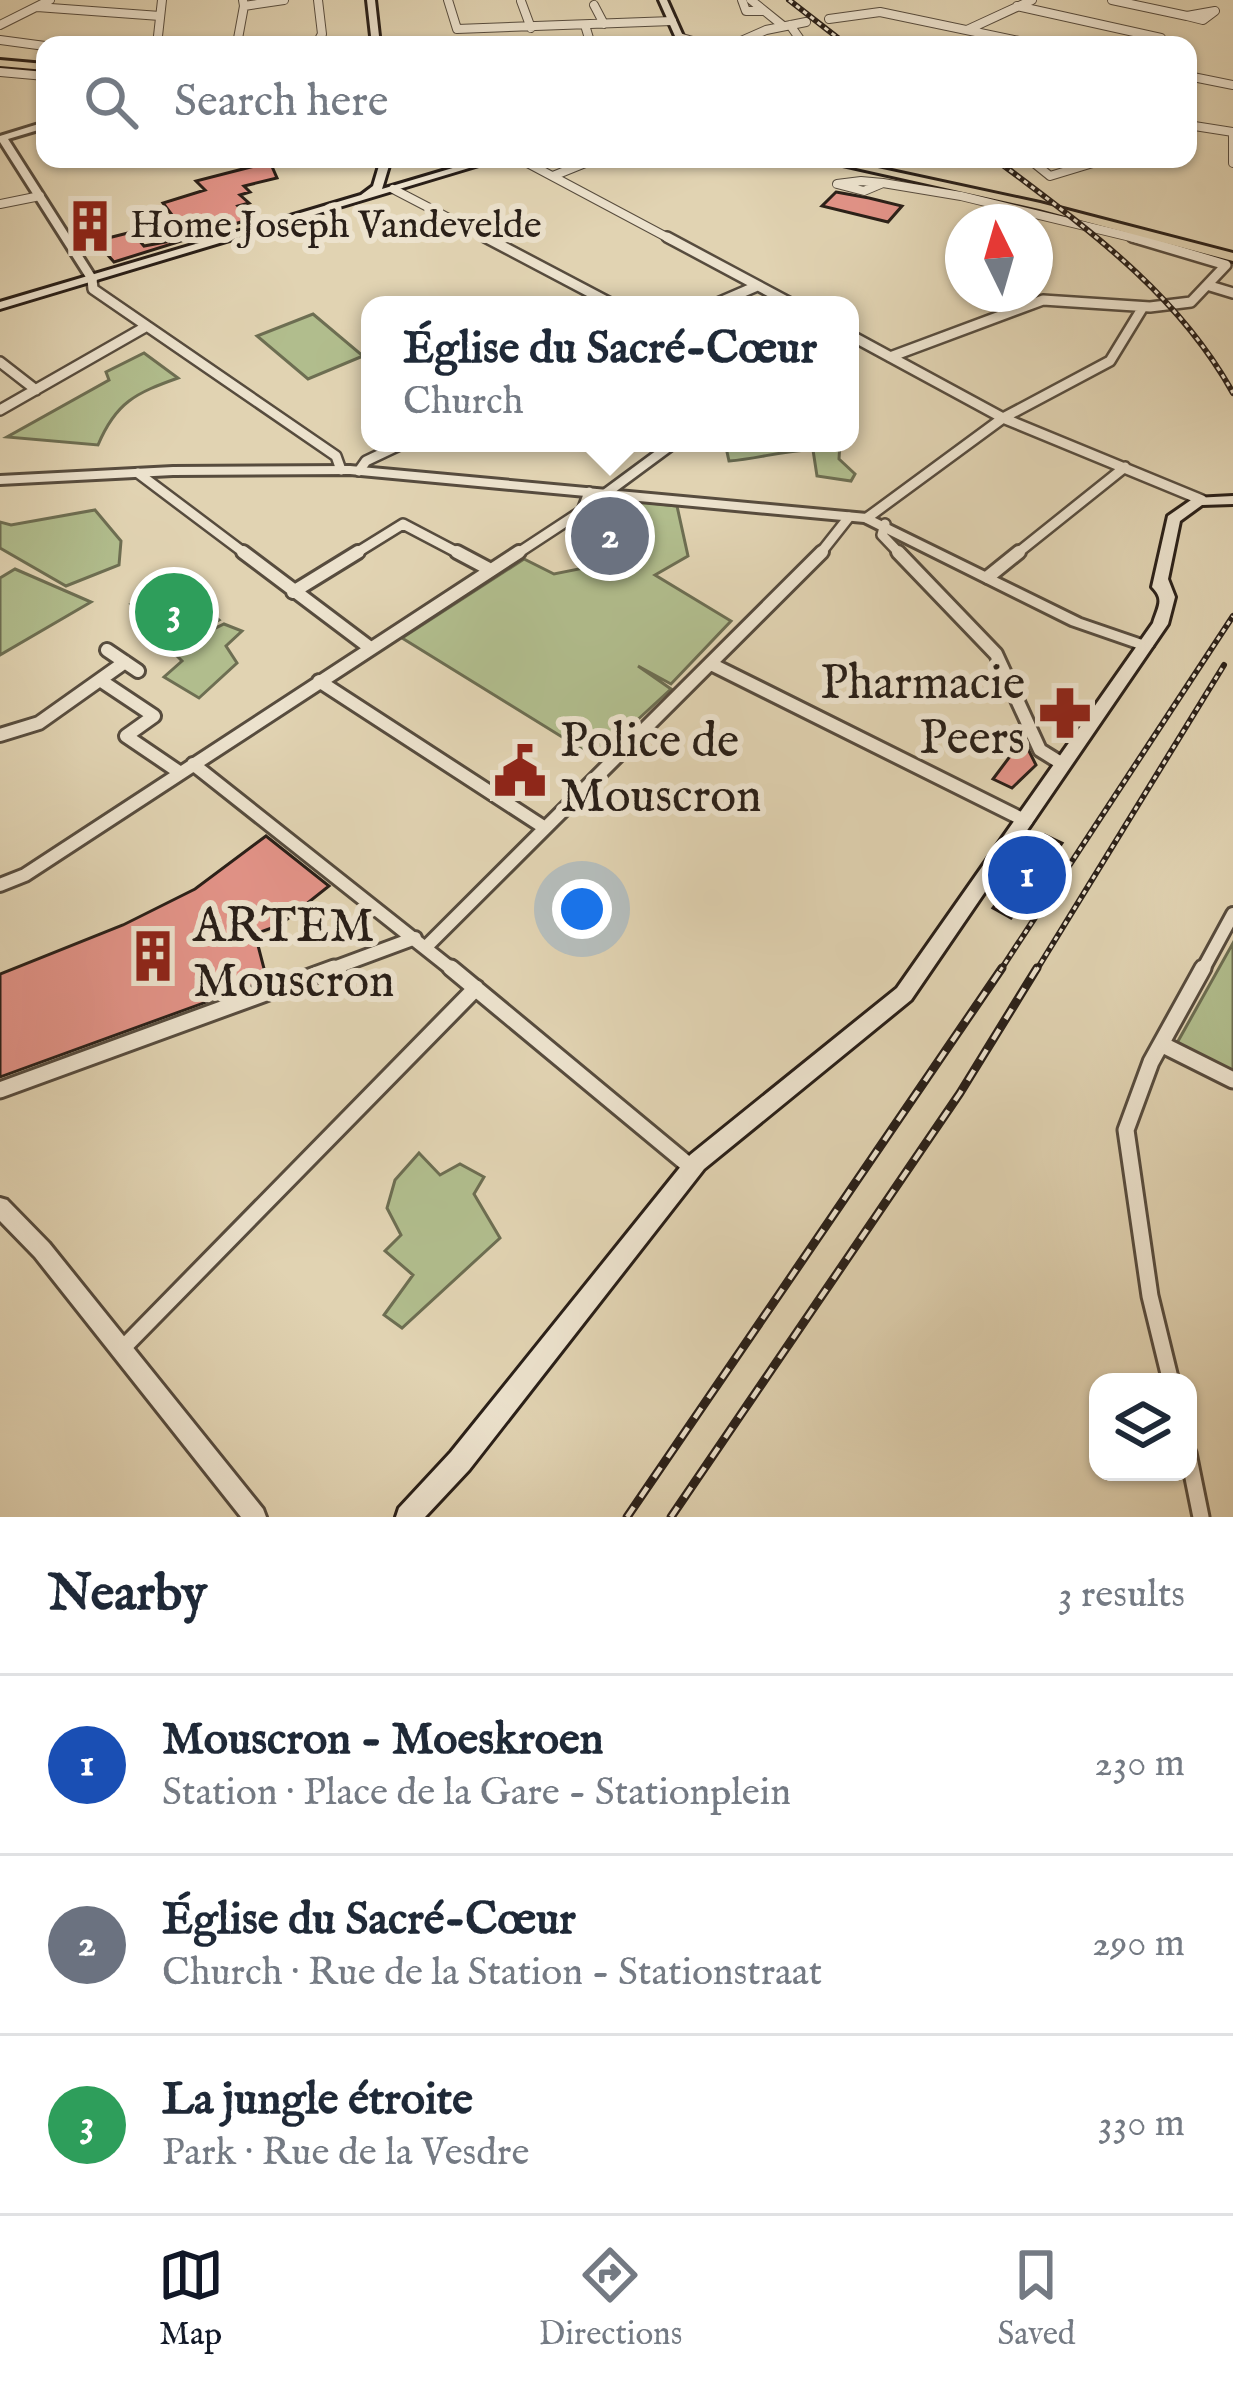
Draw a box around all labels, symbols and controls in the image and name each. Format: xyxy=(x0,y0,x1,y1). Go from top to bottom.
search box xyxy=(36,36,1197,168)
icon: search xyxy=(78,69,144,135)
text: Search here xyxy=(174,74,388,131)
building icon: Home Joseph Vandevelde xyxy=(61,197,119,255)
place label: Home Joseph Vandevelde xyxy=(130,202,542,251)
north arrow xyxy=(945,204,1053,312)
popup xyxy=(361,296,859,452)
text: Église du Sacré-Cœur xyxy=(403,321,817,378)
text: Church xyxy=(403,378,524,427)
pin: 2 xyxy=(571,491,649,581)
pin: 3 xyxy=(135,567,213,657)
place label: Pharmacie Peers xyxy=(820,655,1025,770)
pharmacy icon: Pharmacie Peers xyxy=(1036,684,1094,742)
place label: Police de Mouscron xyxy=(560,713,762,828)
public building icon: Police de Mouscron xyxy=(491,742,549,800)
pin: 1 xyxy=(988,830,1066,920)
your location xyxy=(552,879,612,939)
place label: ARTEM Mouscron xyxy=(192,898,395,1013)
building icon: ARTEM Mouscron xyxy=(124,927,182,985)
map controls xyxy=(1089,1373,1197,1481)
button: layers xyxy=(1089,1373,1197,1481)
text: Nearby xyxy=(48,1563,207,1628)
text: 3 results xyxy=(1058,1571,1185,1620)
text: Mouscron - Moeskroen xyxy=(162,1712,604,1769)
text: 1 xyxy=(80,1740,94,1789)
text: 230 m xyxy=(1094,1740,1185,1789)
text: Station · Place de la Gare - Stationplein xyxy=(162,1769,791,1818)
text: Église du Sacré-Cœur xyxy=(162,1892,576,1949)
text: 2 xyxy=(78,1920,96,1969)
text: 290 m xyxy=(1092,1920,1185,1969)
text: Church · Rue de la Station - Stationstraat xyxy=(162,1949,822,1998)
text: La jungle étroite xyxy=(162,2072,473,2129)
text: 3 xyxy=(80,2100,94,2149)
text: 330 m xyxy=(1098,2100,1185,2149)
text: Park · Rue de la Vesdre xyxy=(162,2129,529,2178)
tab: Map xyxy=(158,2242,224,2356)
tab: Directions xyxy=(539,2242,682,2356)
tab: Saved xyxy=(997,2242,1075,2356)

